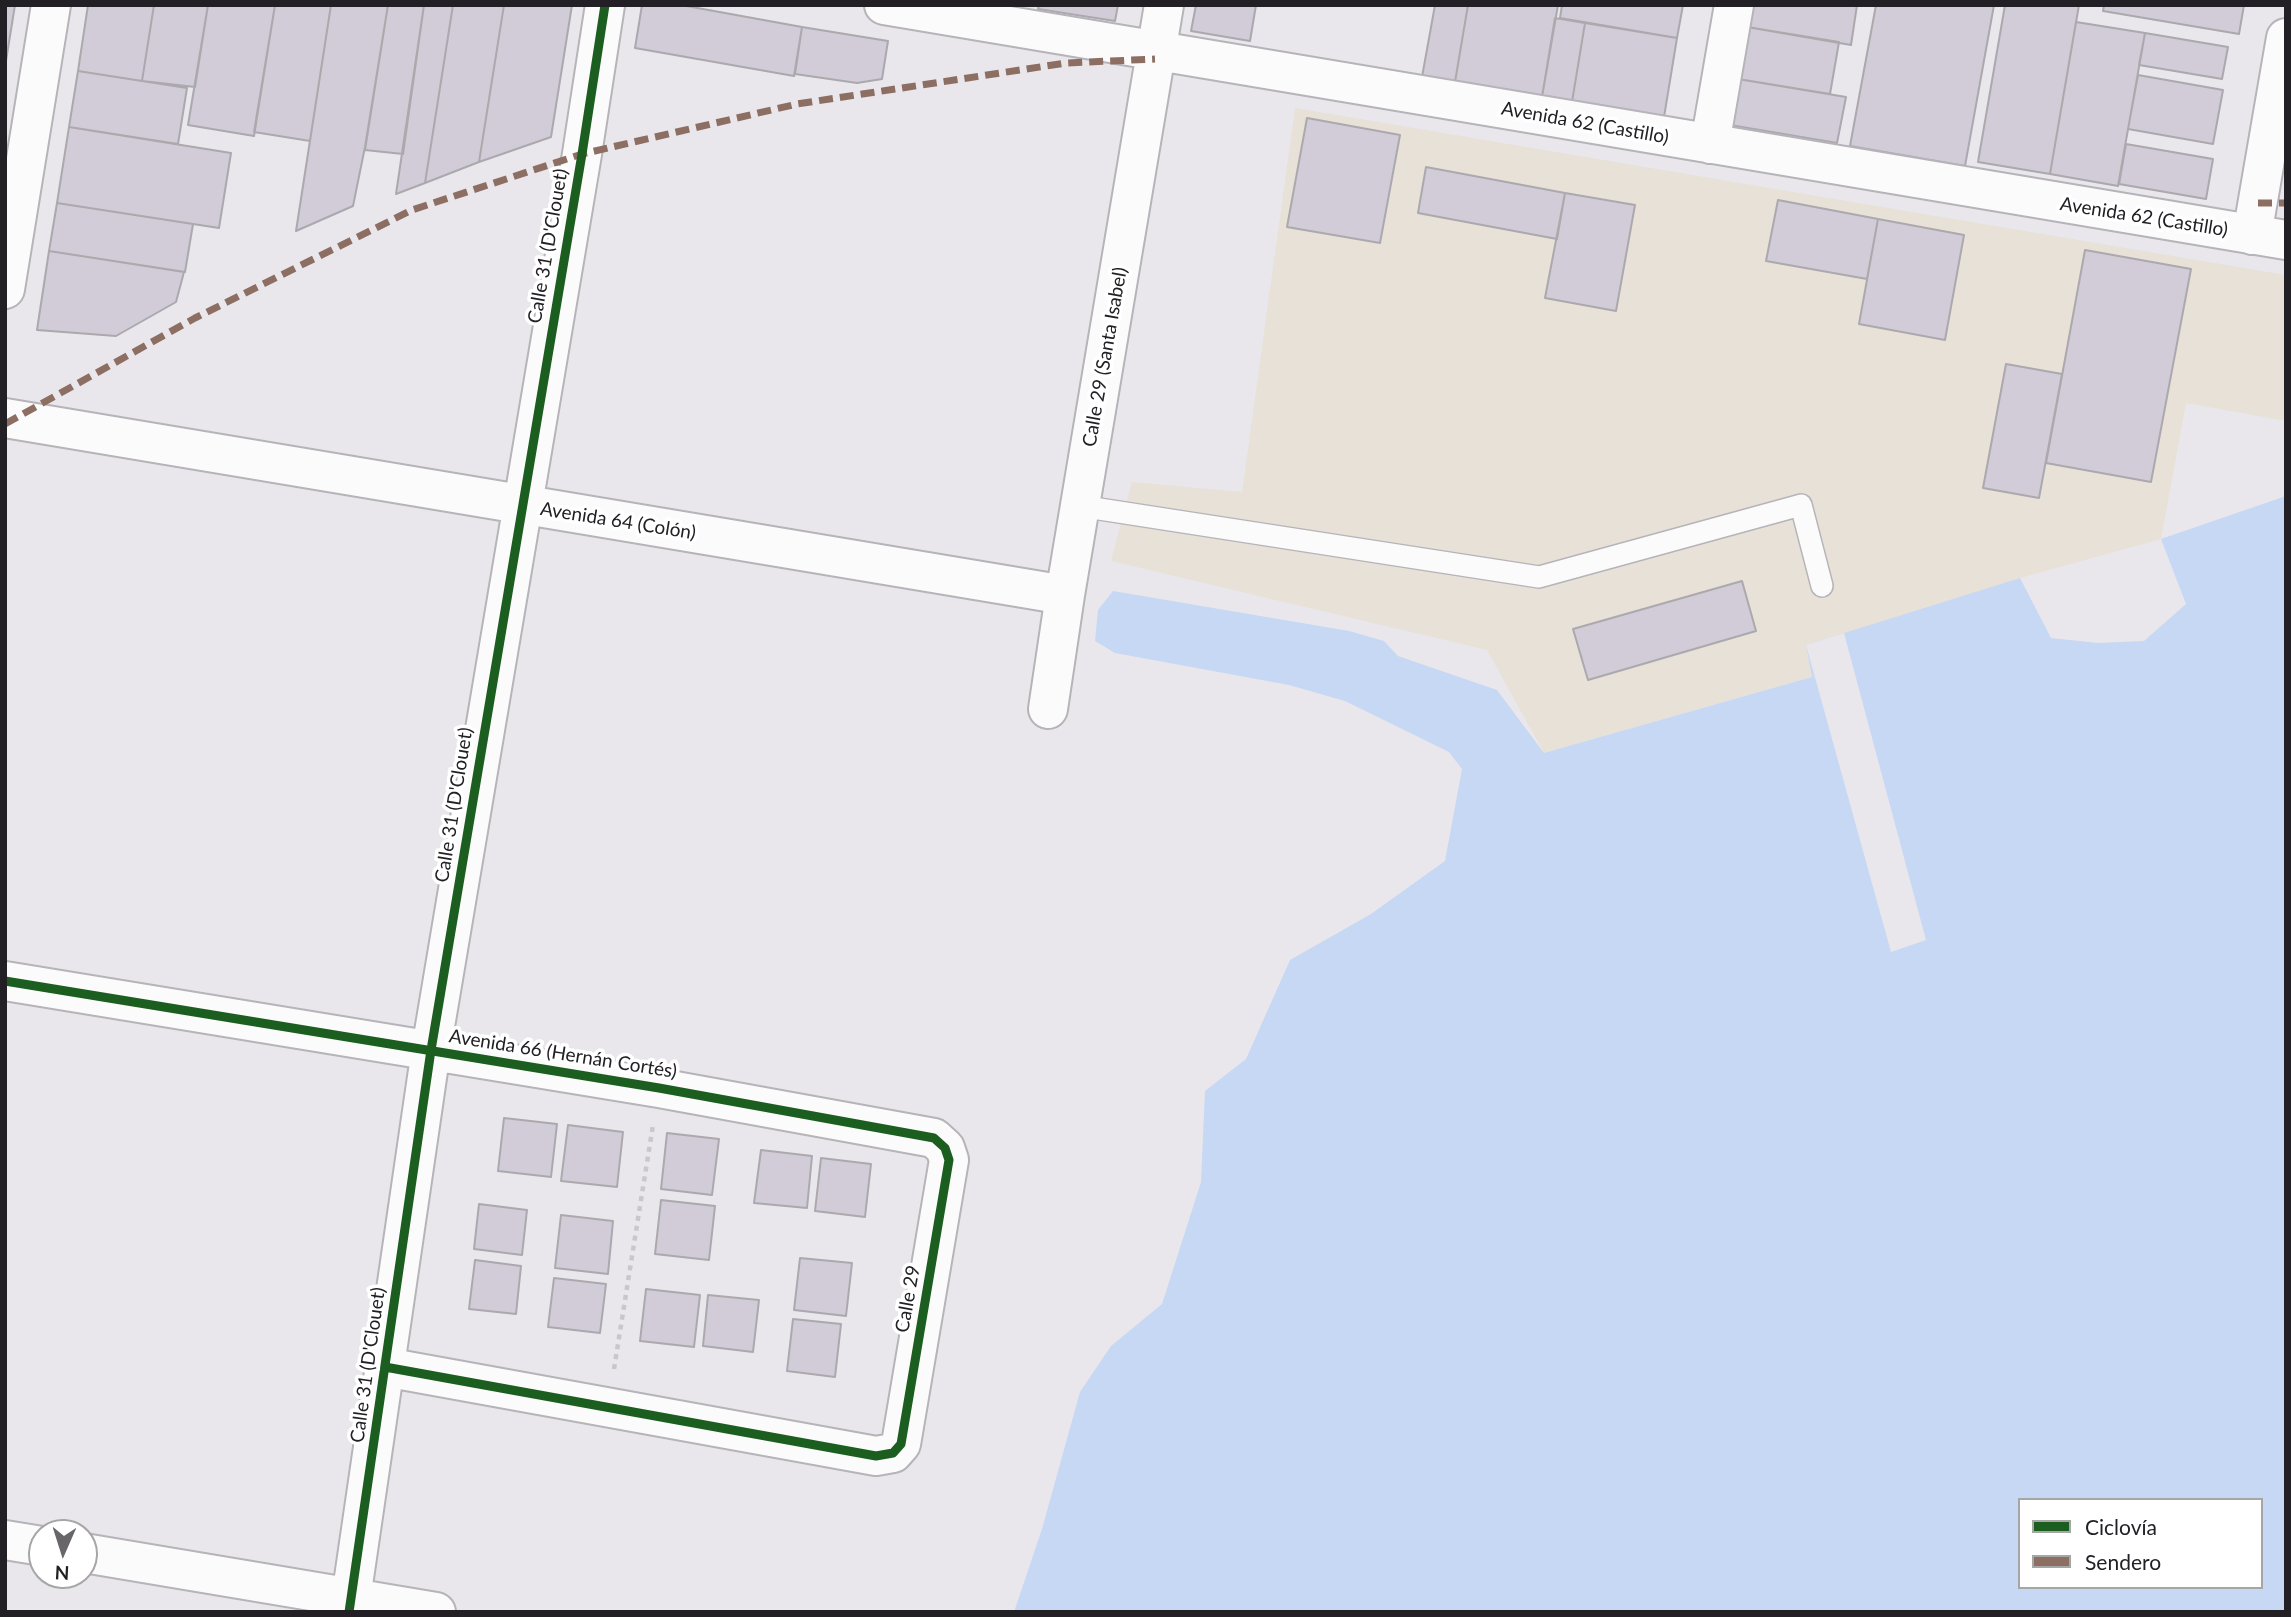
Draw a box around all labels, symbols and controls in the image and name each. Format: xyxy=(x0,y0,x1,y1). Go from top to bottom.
street label: Avenida 62 (Castillo) xyxy=(1499,97,1671,149)
street label: Calle 31 (D'Clouet) xyxy=(523,167,573,325)
street label: Avenida 62 (Castillo) xyxy=(2058,192,2230,242)
street label: Calle 29 (Santa Isabel) xyxy=(1078,265,1132,449)
street label: Avenida 64 (Colón) xyxy=(539,497,697,545)
street label: Calle 31 (D'Clouet) xyxy=(430,726,478,884)
street label: Avenida 66 (Hernán Cortés) xyxy=(447,1025,679,1083)
street label: Calle 29 xyxy=(891,1264,925,1334)
street label: Calle 31 (D'Clouet) xyxy=(346,1286,390,1444)
legend xyxy=(2018,1498,2263,1589)
text: Ciclovía xyxy=(2085,1514,2157,1539)
north arrow xyxy=(28,1519,98,1589)
text: Sendero xyxy=(2085,1549,2161,1574)
text: N xyxy=(54,1562,70,1585)

